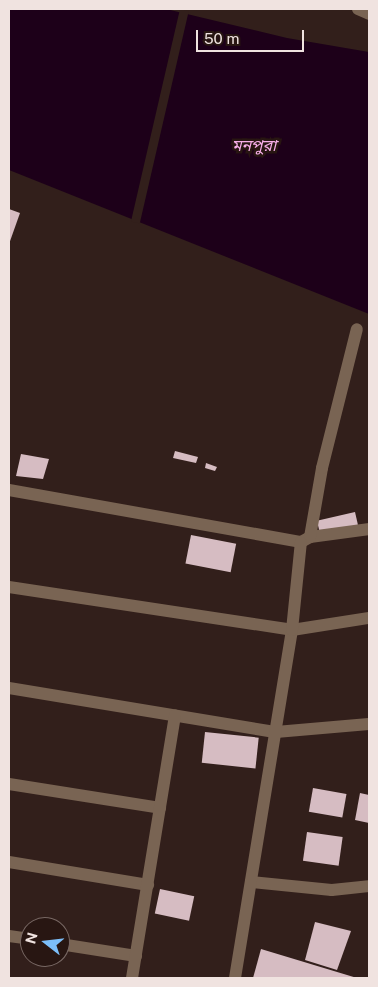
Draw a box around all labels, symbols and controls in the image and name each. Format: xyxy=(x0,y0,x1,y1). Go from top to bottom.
scale bar xyxy=(198,20,306,52)
text: 50 m xyxy=(204,30,239,47)
water label: মনপুরা xyxy=(232,136,276,156)
north arrow xyxy=(20,917,70,967)
text: N xyxy=(22,931,41,946)

